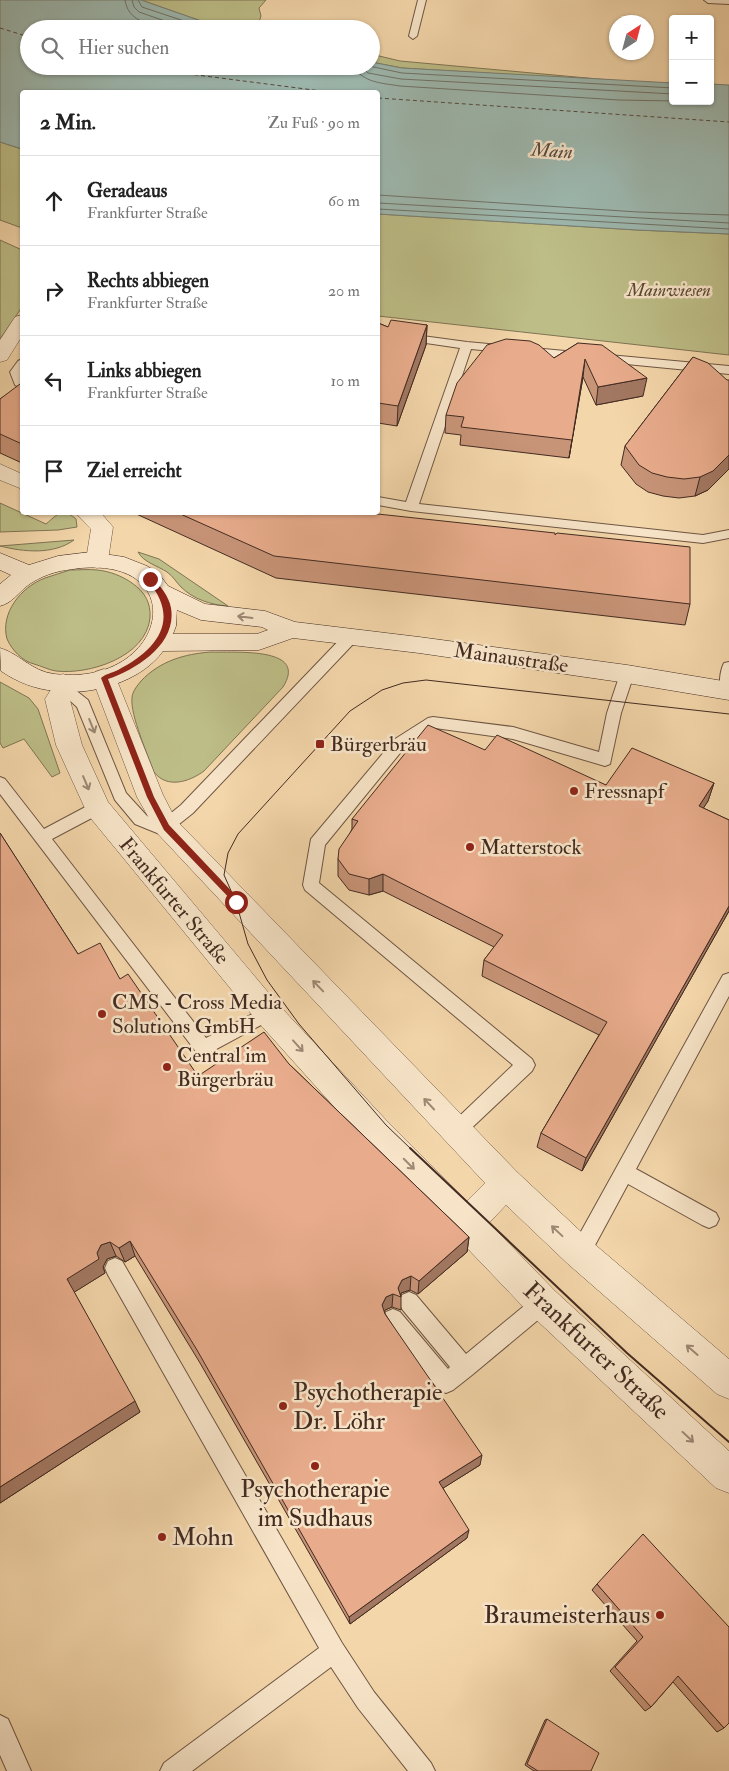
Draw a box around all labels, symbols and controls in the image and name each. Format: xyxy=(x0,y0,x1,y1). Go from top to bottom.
north arrow xyxy=(609,15,654,60)
map controls xyxy=(669,15,714,105)
button: + xyxy=(669,15,714,60)
search box xyxy=(20,20,380,75)
icon: search xyxy=(38,34,66,62)
text: Hier suchen xyxy=(78,36,169,60)
button: − xyxy=(669,60,714,105)
text: 2 Min. xyxy=(40,109,96,136)
text: Zu Fuß · 90 m xyxy=(268,113,360,133)
water label: Main xyxy=(530,138,573,164)
text: Geradeaus xyxy=(87,179,167,203)
icon: ahead xyxy=(40,187,68,215)
text: 60 m xyxy=(328,191,360,211)
text: Frankfurter Straße xyxy=(87,203,208,223)
text: Rechts abbiegen xyxy=(87,269,209,293)
icon: right xyxy=(40,277,68,305)
park label: Mainwiesen xyxy=(626,279,711,302)
text: 20 m xyxy=(328,281,360,301)
text: Frankfurter Straße xyxy=(87,293,208,313)
text: Links abbiegen xyxy=(87,359,201,383)
icon: left xyxy=(40,367,68,395)
text: 10 m xyxy=(330,371,360,391)
text: Frankfurter Straße xyxy=(87,383,208,403)
icon: arrive xyxy=(40,457,68,485)
text: Ziel erreicht xyxy=(87,459,182,483)
route end xyxy=(139,568,162,591)
one-way arrow xyxy=(238,612,254,622)
street label: Mainaustraße xyxy=(452,637,570,679)
one-way arrow xyxy=(87,718,97,733)
place label: Bürgerbräu xyxy=(330,731,427,758)
marker: Bürgerbräu xyxy=(314,738,326,750)
one-way arrow xyxy=(81,775,91,790)
place label: Fressnapf xyxy=(584,778,668,805)
marker: Fressnapf xyxy=(568,785,580,797)
street label: Frankfurter Straße xyxy=(113,832,235,970)
place label: Matterstock xyxy=(480,834,582,861)
marker: Matterstock xyxy=(464,841,476,853)
route start xyxy=(225,891,248,914)
one-way arrow xyxy=(312,980,324,992)
place label: CMS - Cross Media Solutions GmbH xyxy=(112,989,283,1040)
marker: CMS - Cross Media Solutions GmbH xyxy=(96,1008,108,1020)
one-way arrow xyxy=(292,1039,304,1052)
place label: Central im Bürgerbräu xyxy=(177,1042,274,1093)
marker: Central im Bürgerbräu xyxy=(161,1061,173,1073)
one-way arrow xyxy=(423,1098,435,1111)
one-way arrow xyxy=(403,1158,415,1170)
one-way arrow xyxy=(551,1225,563,1237)
street label: Frankfurter Straße xyxy=(517,1275,675,1427)
one-way arrow xyxy=(686,1344,699,1355)
place label: Psychotherapie Dr. Löhr xyxy=(293,1377,443,1437)
marker: Psychotherapie Dr. Löhr xyxy=(277,1400,289,1412)
one-way arrow xyxy=(681,1431,694,1443)
marker: Psychotherapie im Sudhaus xyxy=(309,1460,321,1472)
place label: Psychotherapie im Sudhaus xyxy=(240,1474,390,1534)
place label: Mohn xyxy=(172,1522,234,1553)
marker: Mohn xyxy=(156,1531,168,1543)
place label: Braumeisterhaus xyxy=(484,1600,650,1631)
marker: Braumeisterhaus xyxy=(654,1609,666,1621)

